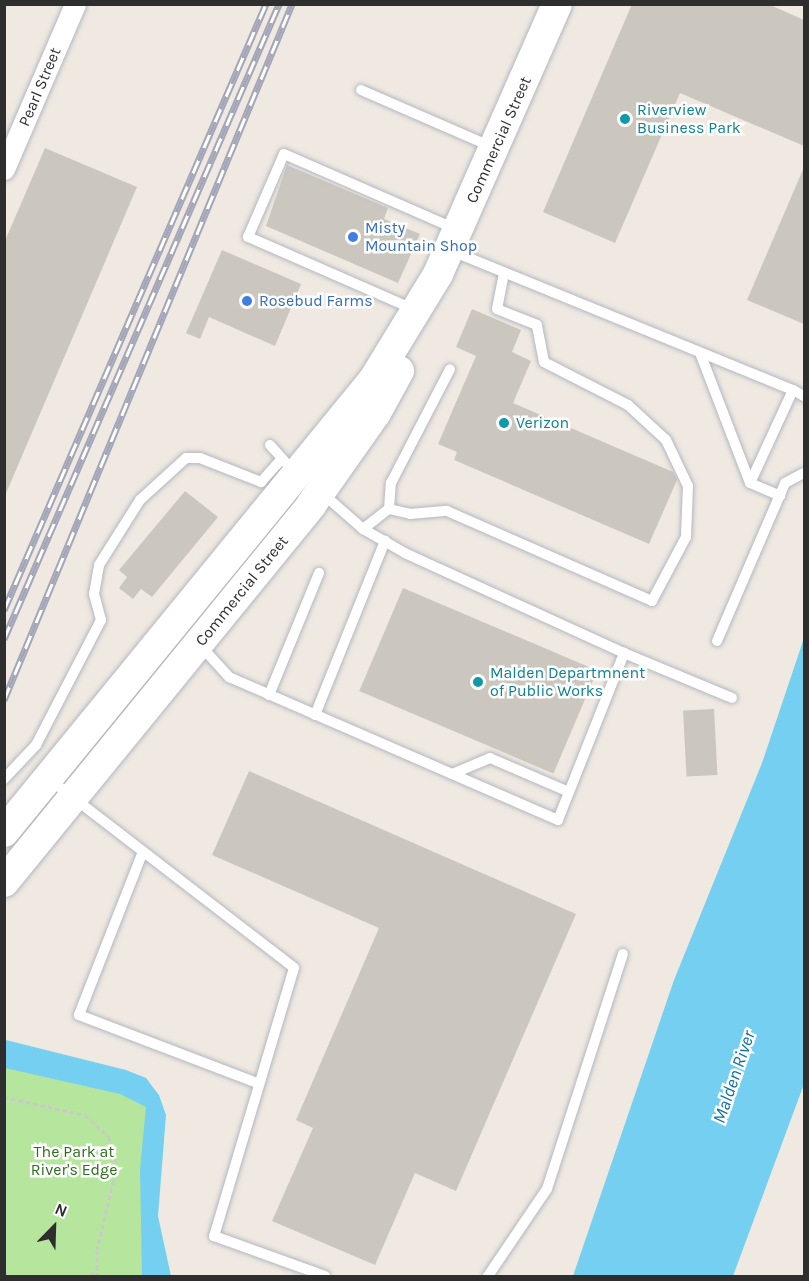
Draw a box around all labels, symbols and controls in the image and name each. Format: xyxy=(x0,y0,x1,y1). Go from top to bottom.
street label: Pearl Street xyxy=(15,45,65,129)
street label: Commercial Street xyxy=(462,74,536,206)
place label: Riverview Business Park xyxy=(637,100,741,138)
marker: Riverview Business Park xyxy=(618,112,632,126)
place label: Misty Mountain Shop xyxy=(365,218,477,256)
marker: Misty Mountain Shop xyxy=(346,230,360,244)
place label: Rosebud Farms xyxy=(259,291,373,311)
marker: Rosebud Farms xyxy=(240,294,254,308)
place label: Verizon xyxy=(516,413,569,433)
marker: Verizon xyxy=(497,416,511,430)
street label: Commercial Street xyxy=(192,532,292,650)
place label: Malden Departmnent of Public Works xyxy=(490,663,645,701)
marker: Malden Departmnent of Public Works xyxy=(471,675,485,689)
water label: Malden River xyxy=(708,1028,760,1126)
park label: The Park at River's Edge xyxy=(31,1142,117,1180)
north arrow xyxy=(24,1197,84,1257)
text: N xyxy=(52,1199,70,1221)

